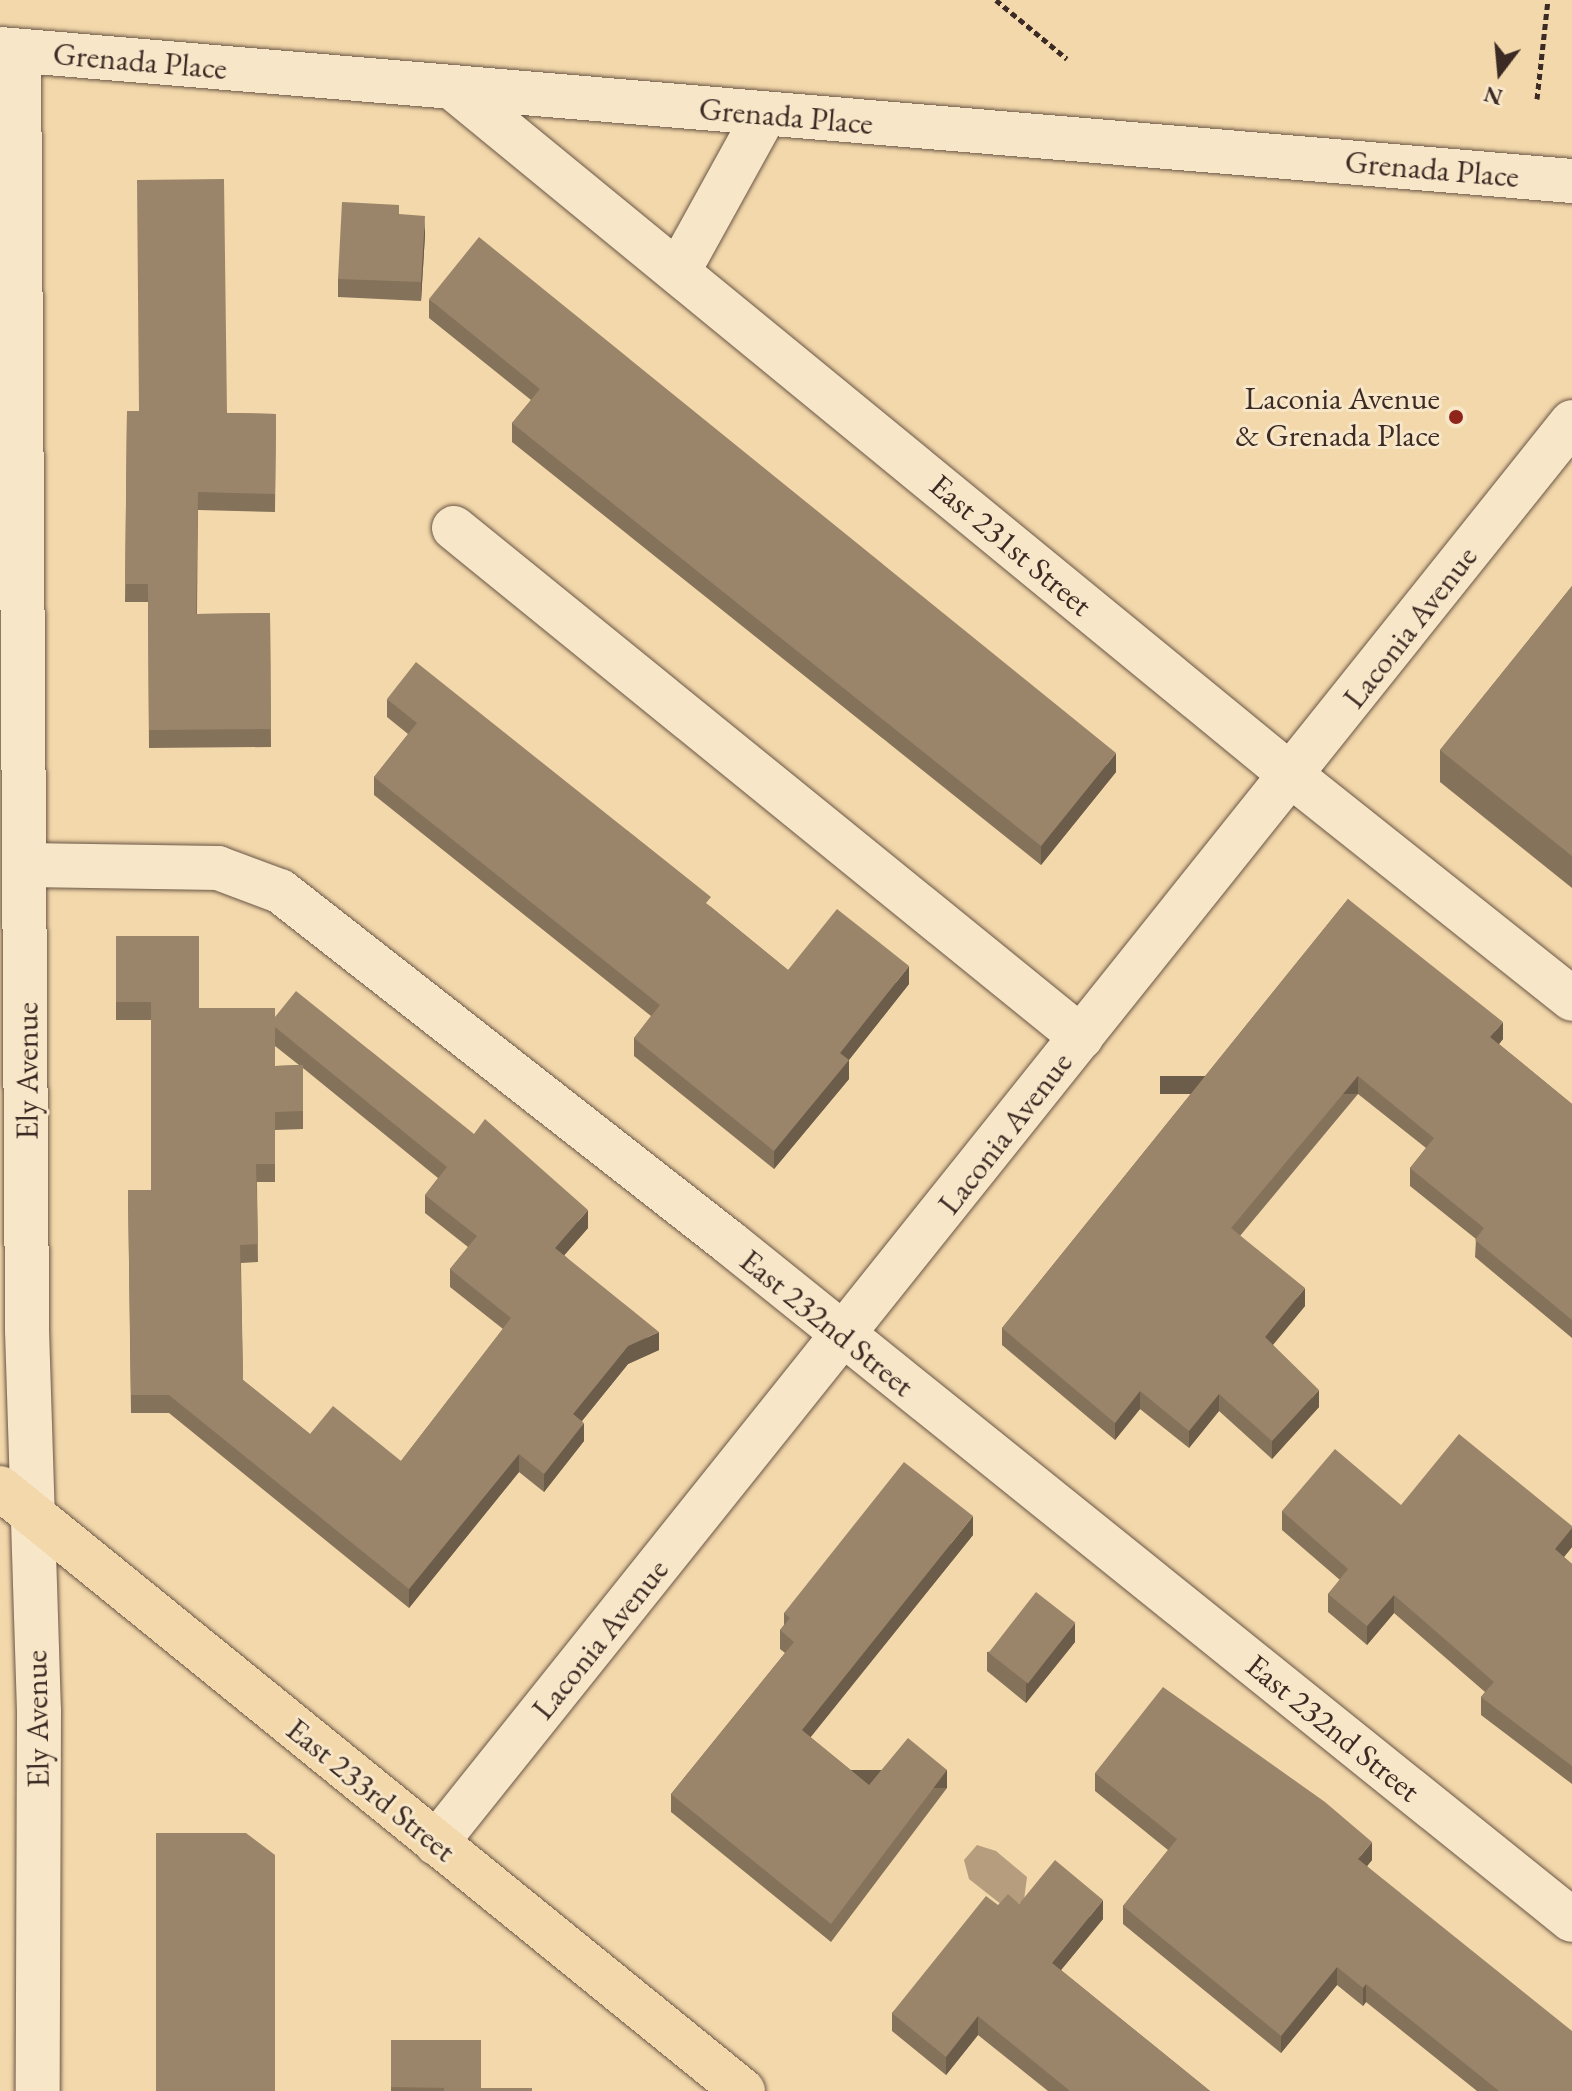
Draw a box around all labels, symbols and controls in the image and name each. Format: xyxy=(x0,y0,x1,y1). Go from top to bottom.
north arrow xyxy=(1460,32,1540,112)
street label: Grenada Place xyxy=(51,34,229,88)
text: N xyxy=(1481,79,1506,112)
street label: Grenada Place xyxy=(697,89,875,143)
street label: Grenada Place xyxy=(1343,142,1521,196)
place label: Laconia Avenue & Grenada Place xyxy=(1235,380,1440,455)
marker: Laconia Avenue & Grenada Place xyxy=(1447,408,1465,426)
street label: East 231st Street xyxy=(922,466,1100,624)
street label: Laconia Avenue xyxy=(1335,538,1485,716)
street label: Ely Avenue xyxy=(8,1002,46,1140)
street label: Laconia Avenue xyxy=(930,1044,1080,1222)
street label: East 232nd Street xyxy=(732,1241,922,1405)
street label: Laconia Avenue xyxy=(524,1551,676,1727)
street label: East 232nd Street xyxy=(1238,1646,1428,1810)
street label: Ely Avenue xyxy=(17,1650,57,1788)
street label: East 233rd Street xyxy=(279,1710,463,1870)

